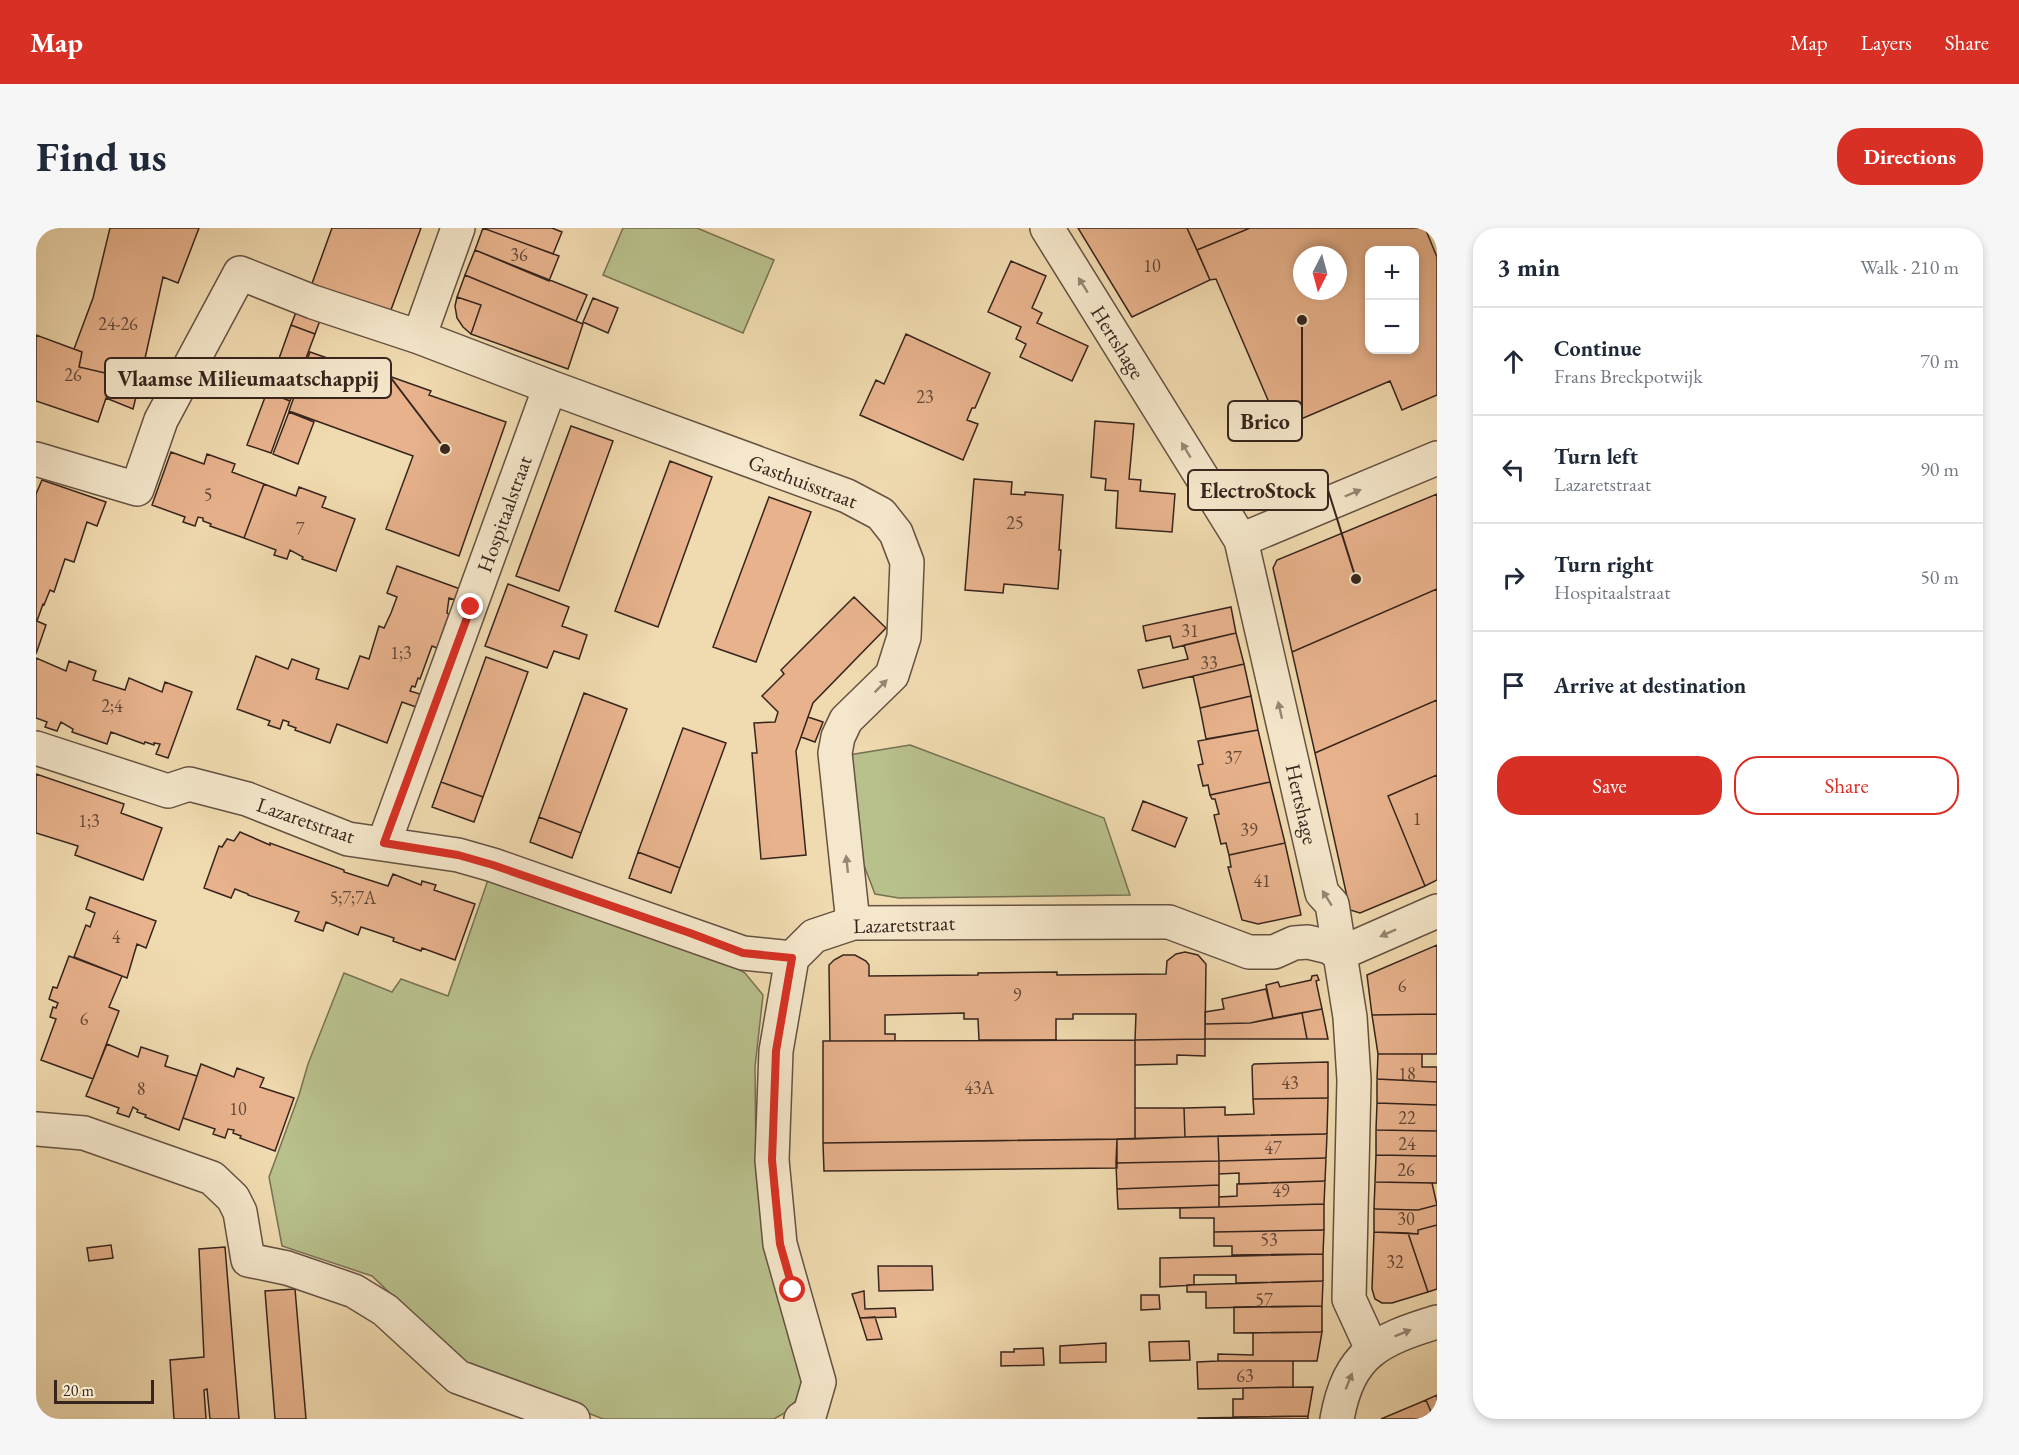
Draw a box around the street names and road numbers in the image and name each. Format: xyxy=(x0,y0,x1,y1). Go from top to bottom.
street label: Hertshage xyxy=(1085,300,1151,384)
street label: Gasthuisstraat xyxy=(745,448,862,514)
street label: Hospitaalstraat xyxy=(470,452,538,576)
street label: Hertshage xyxy=(1280,761,1324,847)
street label: Lazaretstraat xyxy=(253,791,359,850)
street label: Lazaretstraat xyxy=(853,909,956,939)

